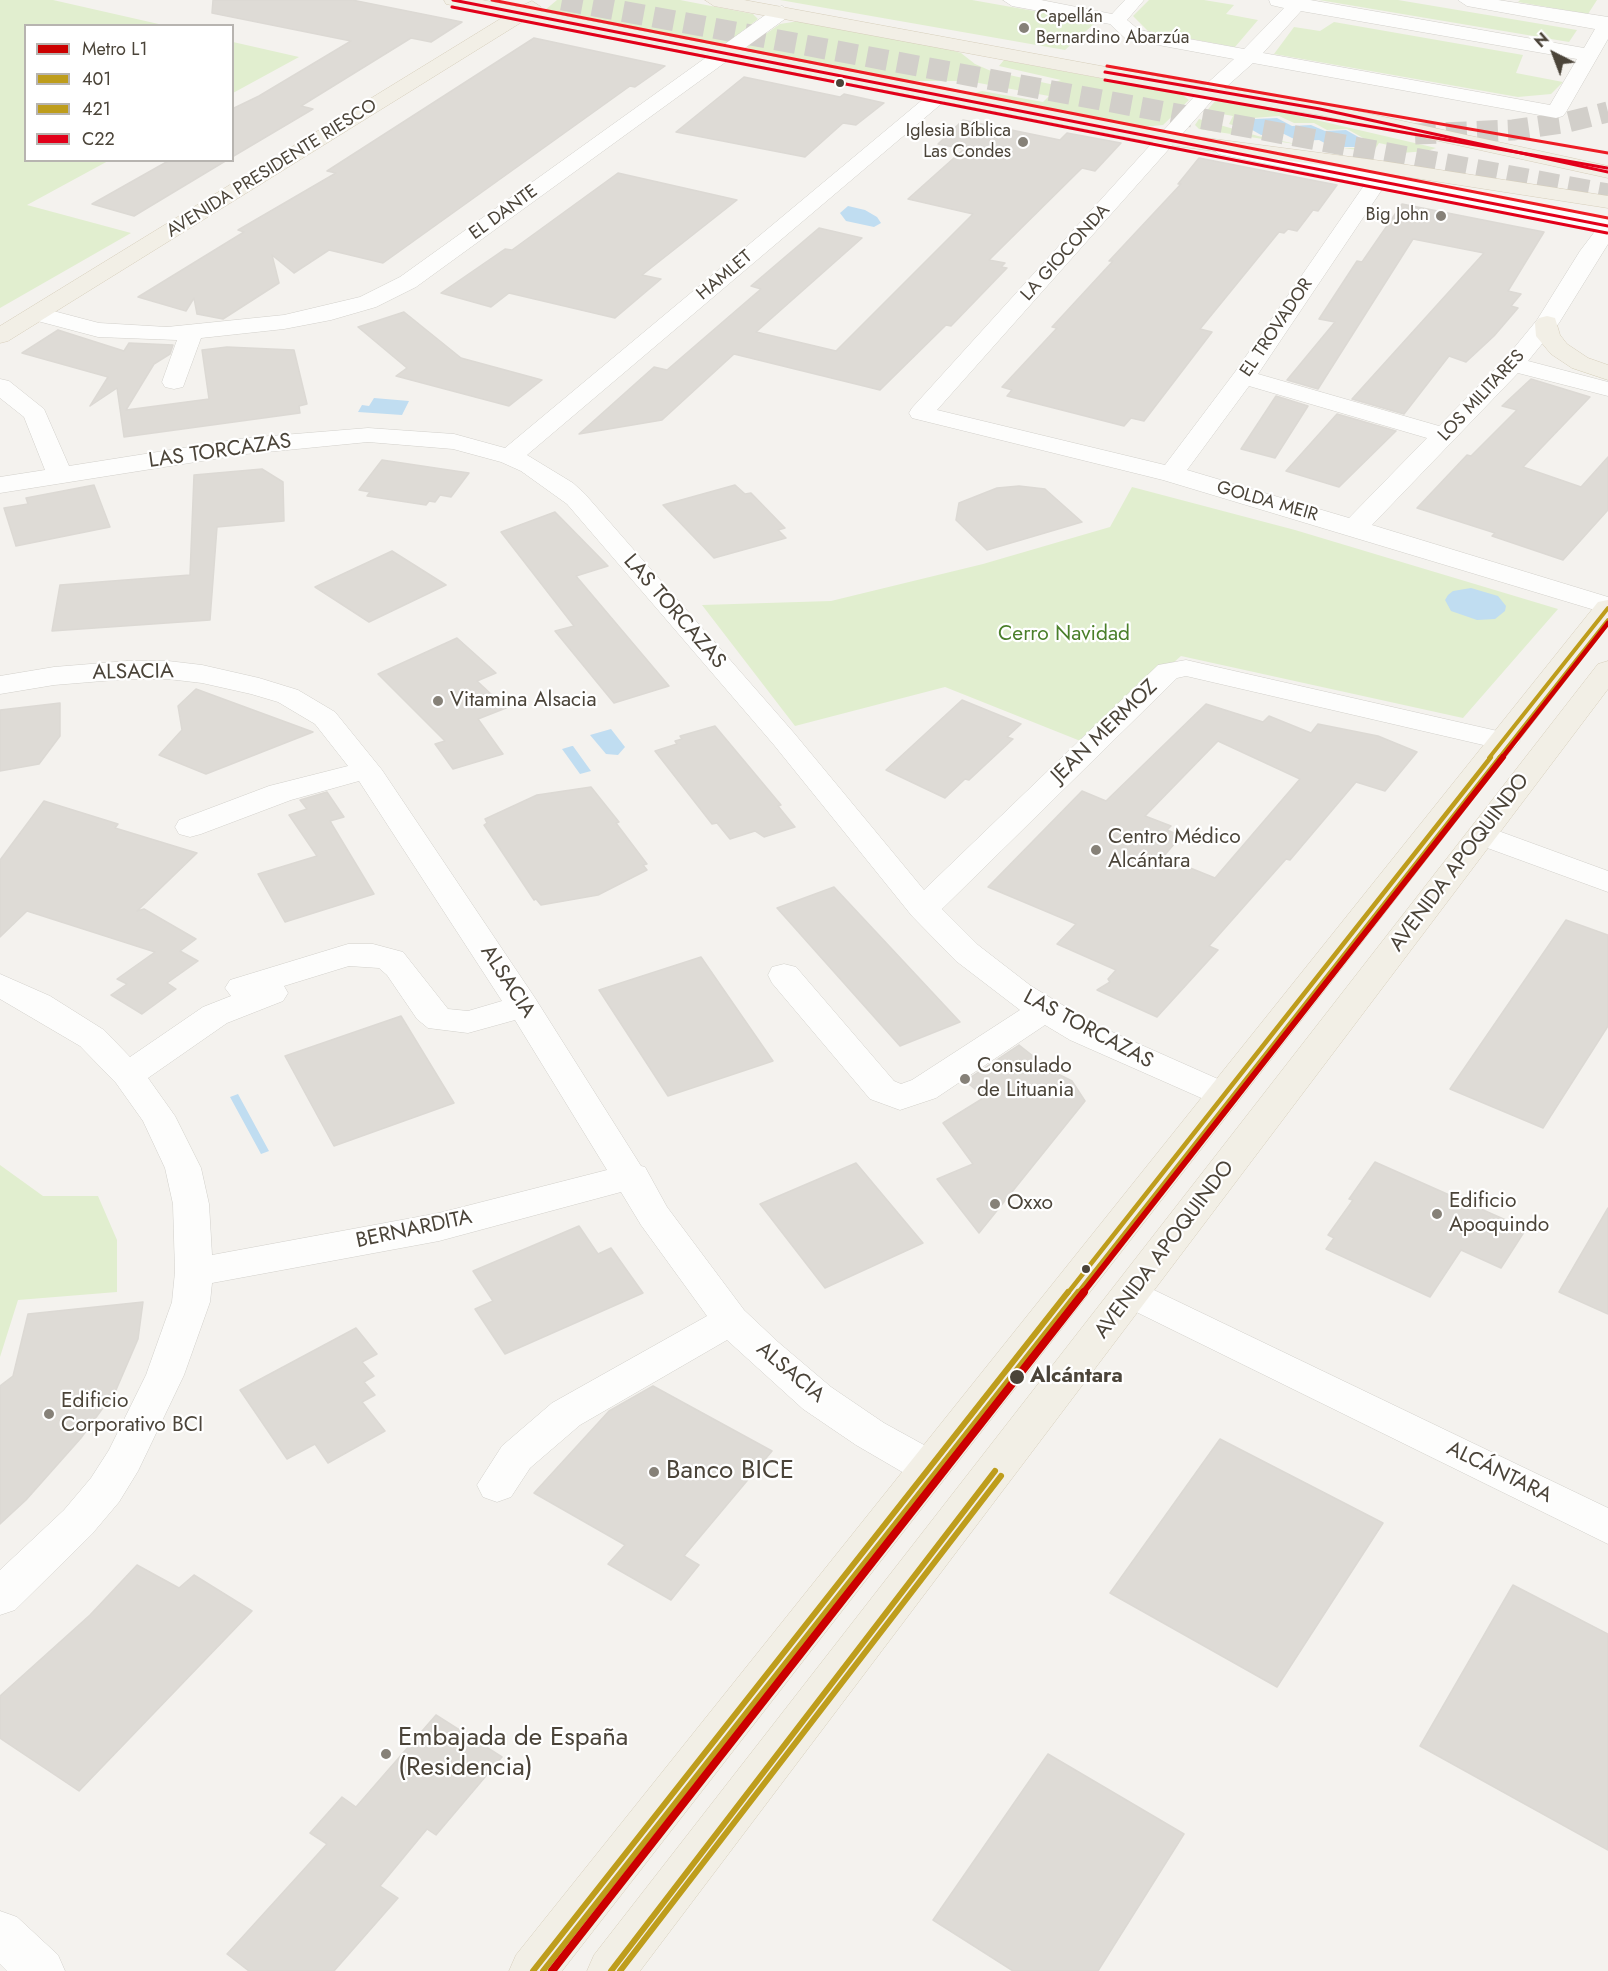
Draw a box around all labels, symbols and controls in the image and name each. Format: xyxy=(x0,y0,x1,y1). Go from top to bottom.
place label: Capellán Bernardino Abarzúa xyxy=(1036,7,1189,50)
marker: Capellán Bernardino Abarzúa xyxy=(1017,21,1031,35)
legend xyxy=(24,24,234,162)
north arrow xyxy=(1524,24,1584,84)
text: N xyxy=(1529,27,1554,53)
text: Metro L1 xyxy=(82,36,148,62)
text: 401 xyxy=(82,66,111,92)
unlabelled marker xyxy=(834,77,846,89)
street label: AVENIDA PRESIDENTE RIESCO xyxy=(163,95,381,243)
text: 421 xyxy=(82,96,111,122)
place label: Iglesia Bíblica Las Condes xyxy=(906,121,1011,164)
text: C22 xyxy=(82,126,115,152)
marker: Iglesia Bíblica Las Condes xyxy=(1016,135,1030,149)
street label: EL DANTE xyxy=(466,181,542,245)
street label: LA GIOCONDA xyxy=(1017,200,1115,306)
place label: Big John xyxy=(1366,205,1429,227)
marker: Big John xyxy=(1434,209,1448,223)
street label: HAMLET xyxy=(693,247,757,305)
street label: EL TROVADOR xyxy=(1236,275,1318,381)
street label: LOS MILITARES xyxy=(1434,346,1530,446)
street label: LAS TORCAZAS xyxy=(147,430,293,474)
street label: GOLDA MEIR xyxy=(1214,477,1320,527)
street label: LAS TORCAZAS xyxy=(617,550,731,674)
park label: Cerro Navidad xyxy=(998,622,1130,648)
street label: ALSACIA xyxy=(92,660,174,686)
street label: JEAN MERMOZ xyxy=(1047,675,1163,789)
place label: Vitamina Alsacia xyxy=(450,688,597,714)
marker: Vitamina Alsacia xyxy=(431,694,445,708)
street label: AVENIDA APOQUINDO xyxy=(1385,769,1535,957)
place label: Centro Médico Alcántara xyxy=(1108,825,1241,875)
marker: Centro Médico Alcántara xyxy=(1089,843,1103,857)
street label: ALSACIA xyxy=(474,941,540,1023)
street label: LAS TORCAZAS xyxy=(1019,985,1157,1075)
place label: Consulado de Lituania xyxy=(977,1054,1074,1104)
marker: Consulado de Lituania xyxy=(958,1072,972,1086)
street label: AVENIDA APOQUINDO xyxy=(1090,1156,1240,1344)
place label: Edificio Apoquindo xyxy=(1449,1189,1549,1239)
place label: Oxxo xyxy=(1007,1191,1053,1217)
marker: Oxxo xyxy=(988,1197,1002,1211)
street label: BERNARDITA xyxy=(354,1205,474,1255)
marker: Edificio Apoquindo xyxy=(1430,1207,1444,1221)
unlabelled marker xyxy=(1080,1263,1092,1275)
street label: ALSACIA xyxy=(751,1337,829,1409)
place label: Alcántara xyxy=(1030,1364,1123,1390)
marker: Alcántara xyxy=(1008,1368,1026,1386)
place label: Edificio Corporativo BCI xyxy=(61,1389,203,1439)
marker: Edificio Corporativo BCI xyxy=(42,1407,56,1421)
street label: ALCÁNTARA xyxy=(1442,1437,1556,1509)
place label: Banco BICE xyxy=(666,1456,794,1488)
marker: Banco BICE xyxy=(647,1465,661,1479)
place label: Embajada de España (Residencia) xyxy=(398,1723,628,1784)
marker: Embajada de España (Residencia) xyxy=(379,1747,393,1761)

